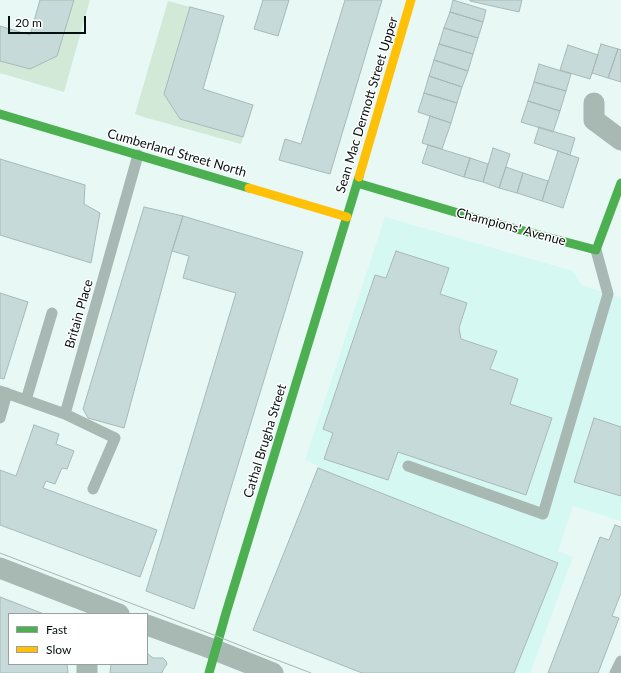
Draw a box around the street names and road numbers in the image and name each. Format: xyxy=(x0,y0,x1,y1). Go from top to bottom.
street label: Sean Mac Dermott Street Upper xyxy=(333,15,401,195)
street label: Cumberland Street North xyxy=(106,126,248,180)
street label: Champions' Avenue xyxy=(455,205,567,249)
street label: Britain Place xyxy=(62,278,96,350)
street label: Cathal Brugha Street xyxy=(240,382,290,500)

